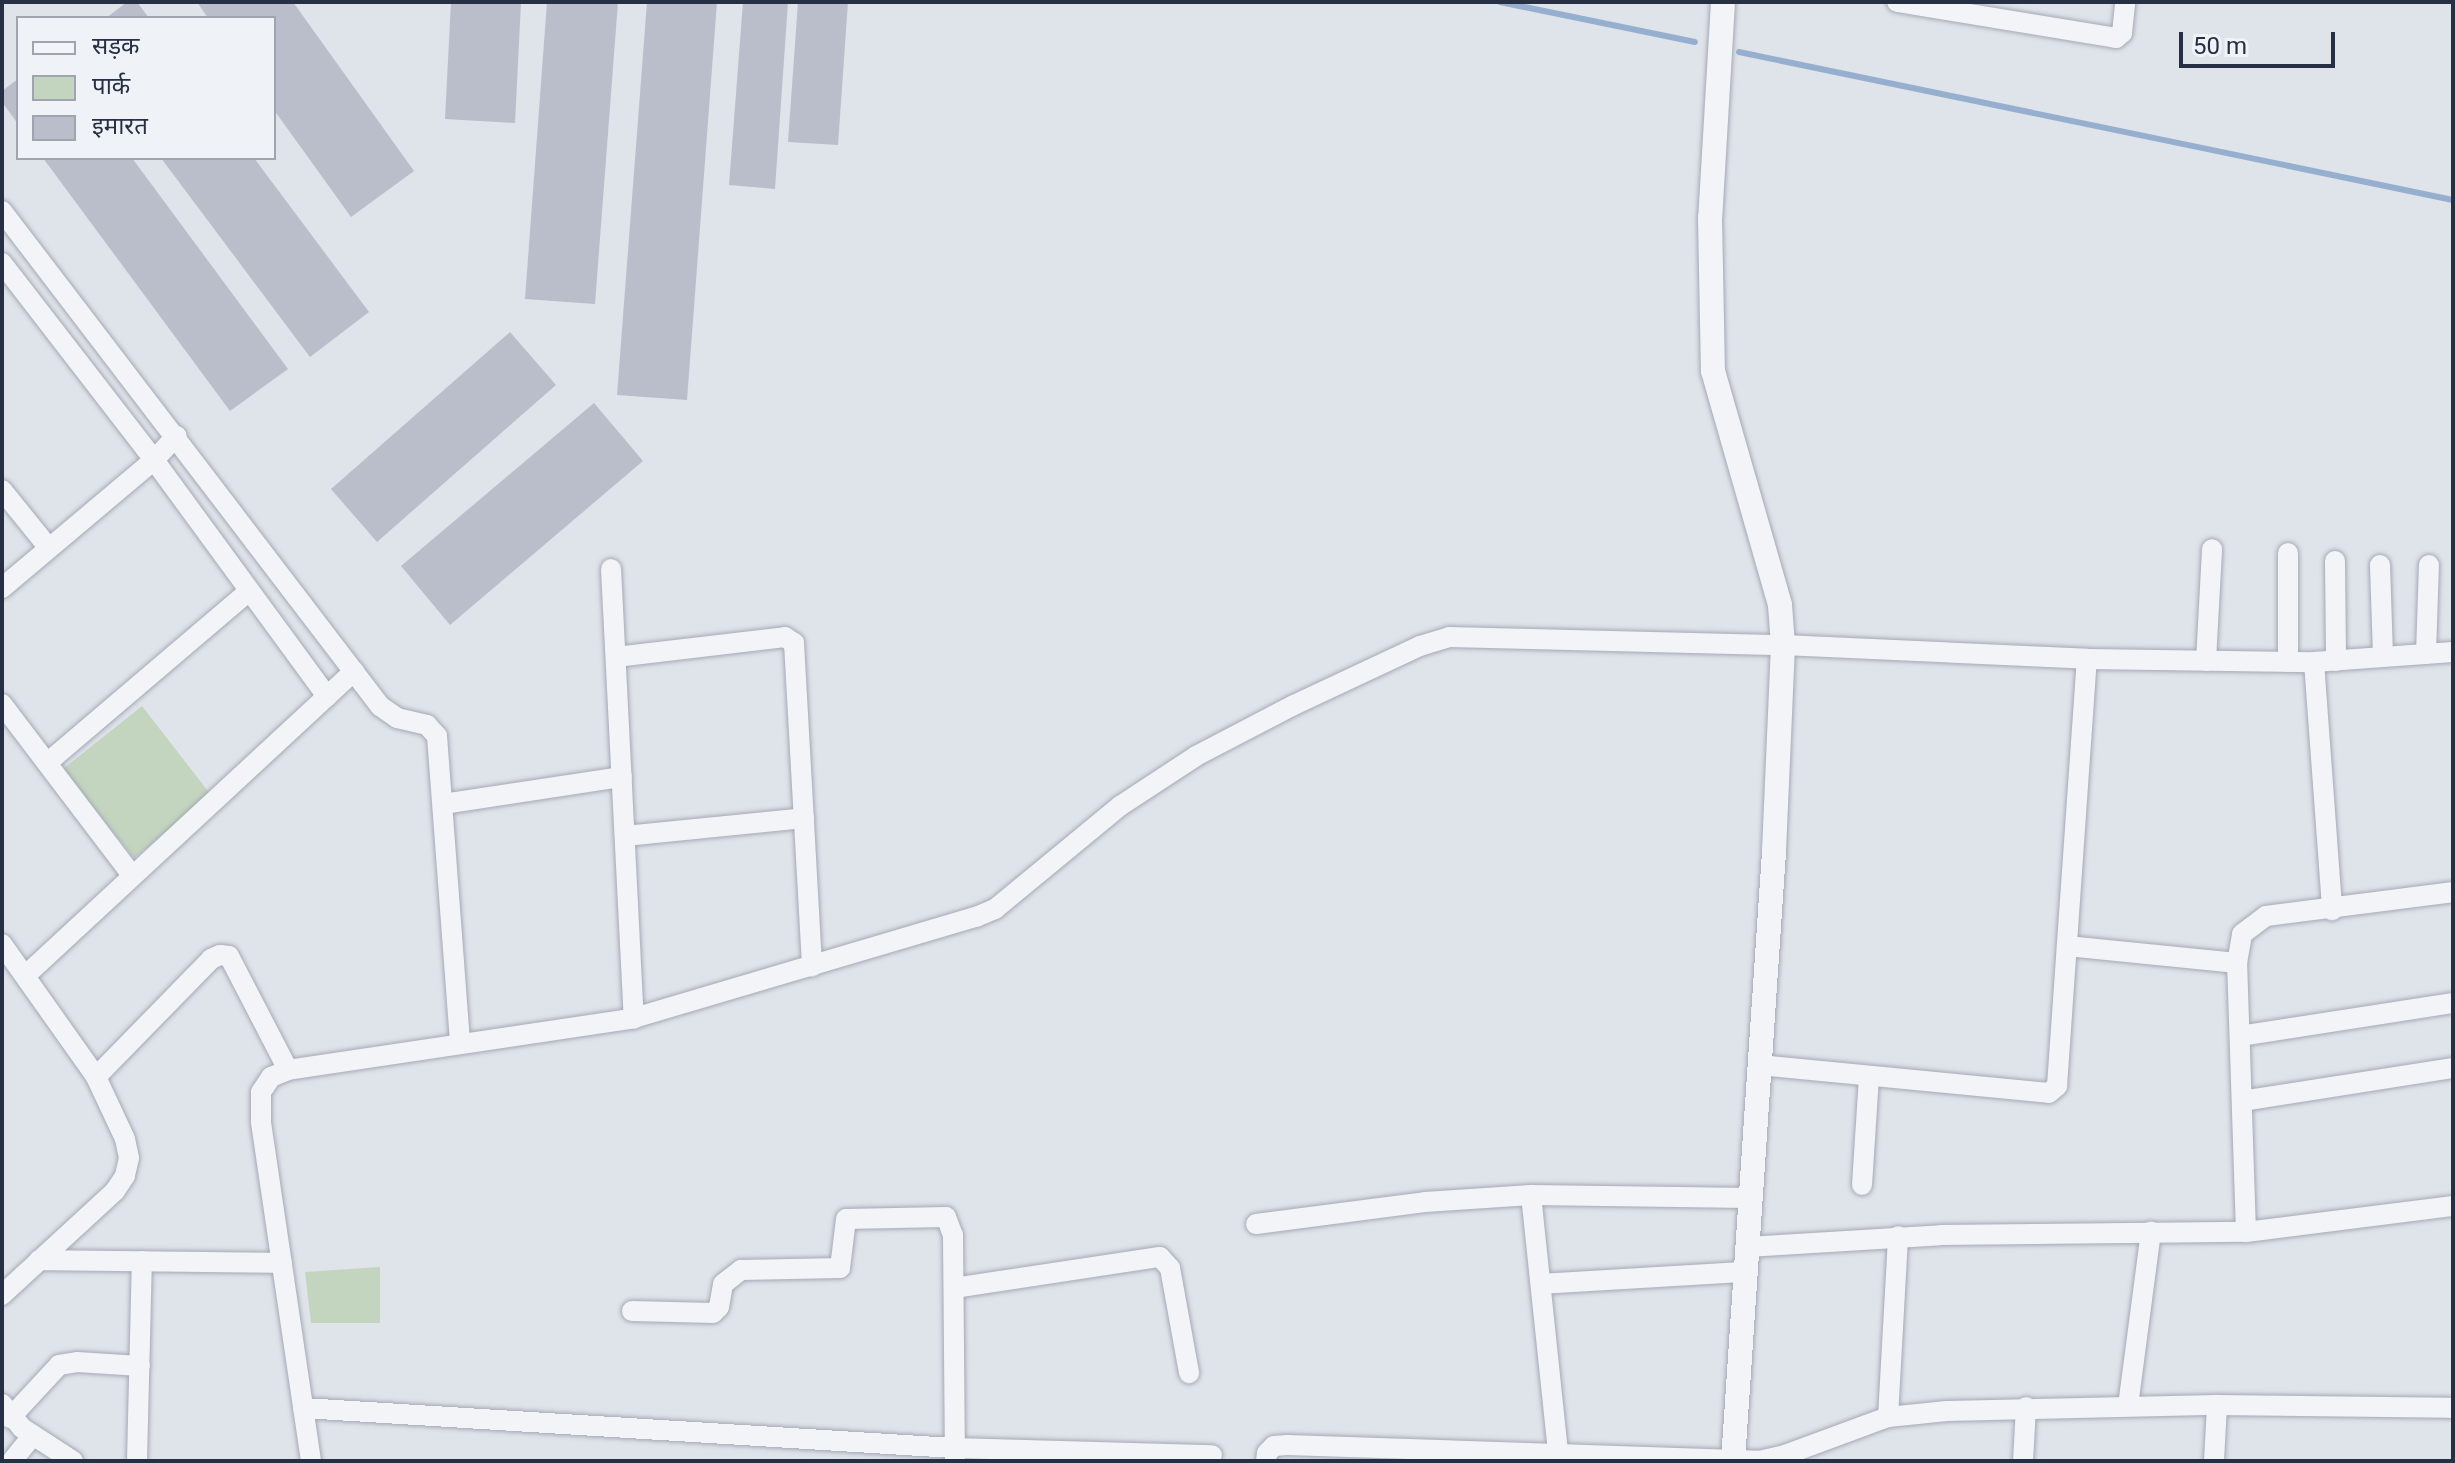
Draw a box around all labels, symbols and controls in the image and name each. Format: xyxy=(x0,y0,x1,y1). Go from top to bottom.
legend xyxy=(16,16,276,160)
scale bar xyxy=(2183,16,2339,66)
text: सड़क xyxy=(92,32,140,60)
text: 50 m xyxy=(2193,32,2247,60)
text: पार्क xyxy=(92,72,130,100)
text: इमारत xyxy=(92,112,148,140)

